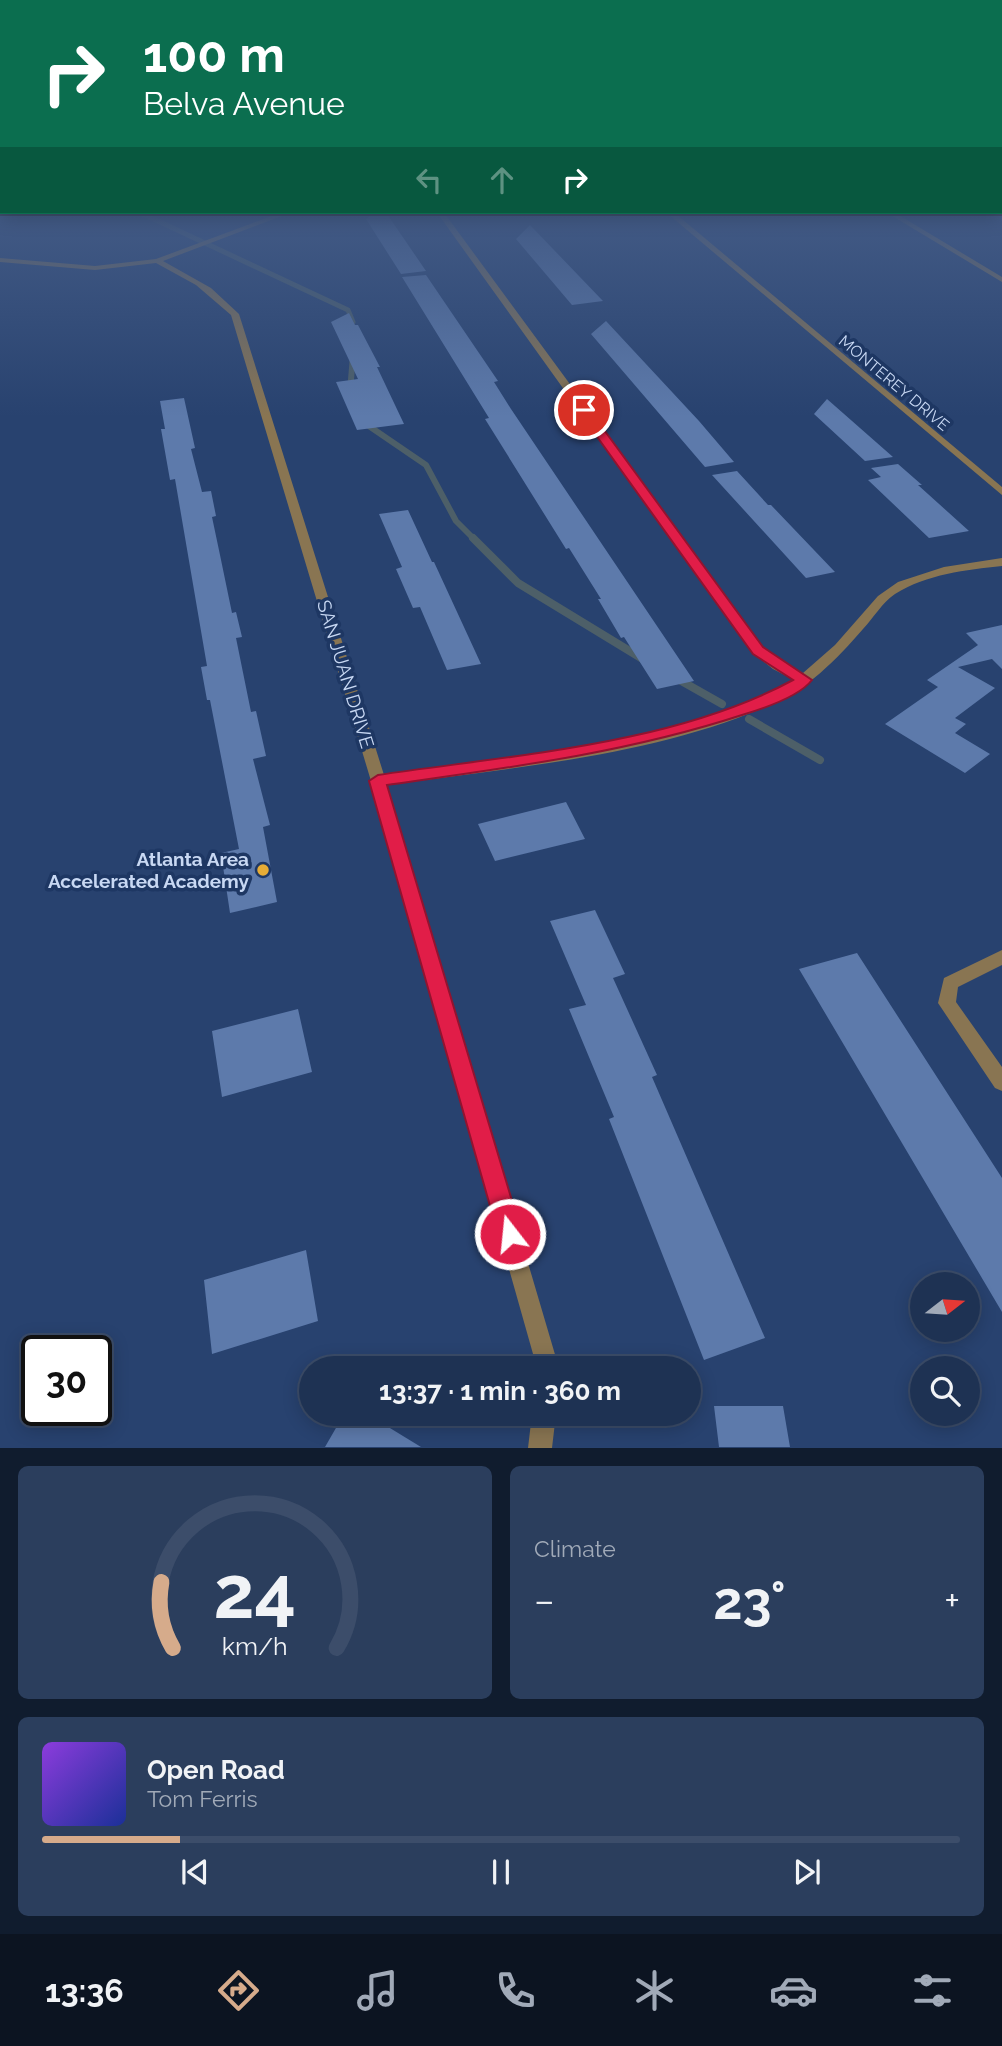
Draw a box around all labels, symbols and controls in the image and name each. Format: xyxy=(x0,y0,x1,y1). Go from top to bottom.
text: 100 m xyxy=(143,26,285,83)
icon: right xyxy=(28,28,119,119)
text: Belva Avenue xyxy=(143,85,345,122)
icon: left xyxy=(410,161,448,199)
icon: ahead xyxy=(483,161,521,199)
icon: right xyxy=(556,161,594,199)
street label: MONTEREY DRIVE xyxy=(835,331,953,435)
pin xyxy=(554,380,614,440)
icon: arrive xyxy=(565,391,603,429)
street label: SAN JUAN DRIVE xyxy=(313,597,379,751)
place label: Atlanta Area Accelerated Academy xyxy=(48,848,250,892)
marker: Atlanta Area Accelerated Academy xyxy=(255,862,271,878)
position arrow xyxy=(473,1197,547,1271)
north arrow xyxy=(910,1272,980,1342)
map controls xyxy=(910,1272,980,1426)
speed limit sign: 30 xyxy=(21,1335,112,1426)
button: search xyxy=(910,1356,980,1426)
text: 13:37 · 1 min · 360 m xyxy=(379,1376,621,1406)
text: Climate xyxy=(534,1535,616,1562)
text: 24 xyxy=(214,1551,296,1636)
text: 23° xyxy=(713,1570,786,1631)
text: − xyxy=(534,1578,554,1623)
text: + xyxy=(944,1578,960,1623)
text: km/h xyxy=(222,1631,288,1661)
text: Open Road xyxy=(147,1755,285,1785)
text: Tom Ferris xyxy=(147,1785,258,1812)
icon: previous xyxy=(176,1853,214,1891)
icon: pause xyxy=(482,1853,520,1891)
icon: next xyxy=(788,1853,826,1891)
icon: directions xyxy=(214,1966,263,2015)
icon: music xyxy=(353,1966,402,2015)
icon: phone xyxy=(491,1966,540,2015)
icon: climate xyxy=(630,1966,679,2015)
icon: car xyxy=(769,1966,818,2015)
icon: filters xyxy=(908,1966,957,2015)
text: 13:36 xyxy=(45,1972,124,2009)

